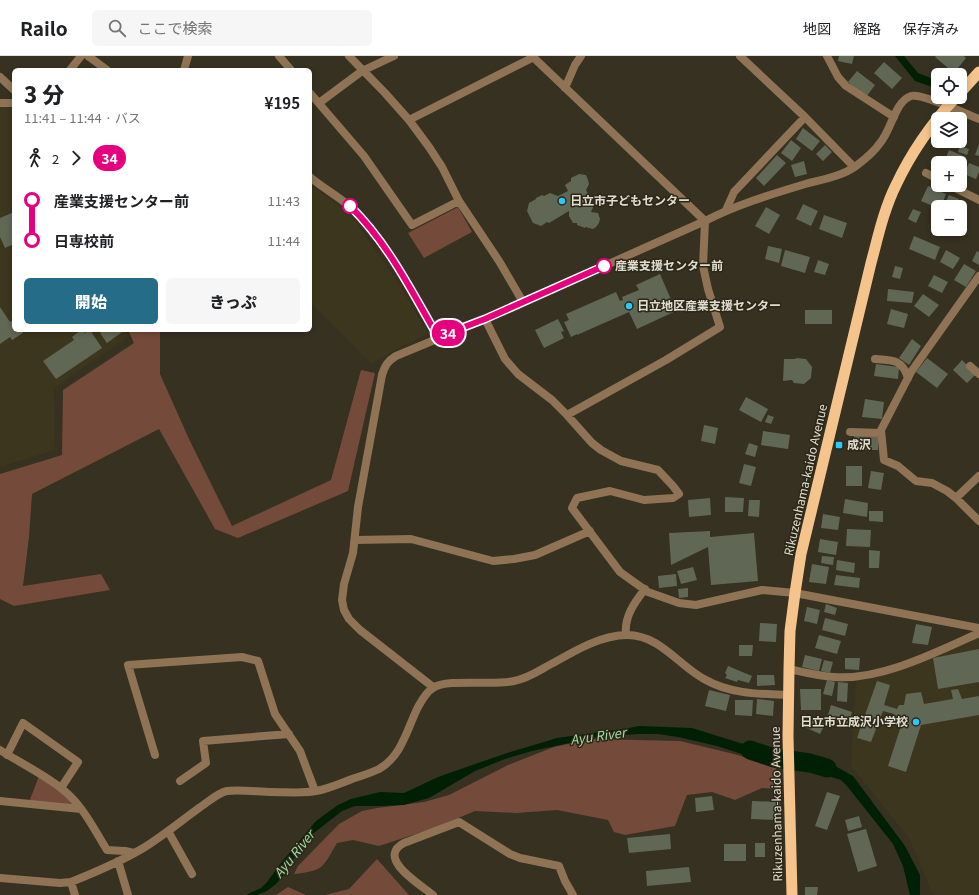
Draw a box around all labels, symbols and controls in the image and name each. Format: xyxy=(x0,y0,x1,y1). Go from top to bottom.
search box xyxy=(92,10,372,46)
text: Railo xyxy=(20,14,68,41)
icon: search xyxy=(106,17,128,39)
text: ここで検索 xyxy=(138,17,213,38)
text: 地図 xyxy=(803,18,831,38)
text: 経路 xyxy=(853,18,881,38)
text: 保存済み xyxy=(903,18,959,38)
map controls xyxy=(931,68,967,236)
button: locate xyxy=(931,68,967,104)
text: 3 分 xyxy=(24,77,64,109)
text: ¥195 xyxy=(265,92,300,113)
text: 11:41 – 11:44 · バス xyxy=(24,108,141,127)
button: layers xyxy=(931,112,967,148)
icon: walk xyxy=(24,147,46,169)
icon: forward xyxy=(65,147,87,169)
text: 34 xyxy=(101,148,118,168)
text: 2 xyxy=(52,149,59,168)
button: + xyxy=(931,156,967,192)
text: 産業支援センター前 xyxy=(54,190,189,211)
text: 11:43 xyxy=(268,191,300,210)
place label: 日立市子どもセンター xyxy=(570,191,690,208)
marker: 日立市子どもセンター xyxy=(557,196,567,206)
unlabelled marker xyxy=(342,198,358,214)
button: − xyxy=(931,200,967,236)
text: 日専校前 xyxy=(54,230,114,251)
text: 11:44 xyxy=(268,231,300,250)
place label: 産業支援センター前 xyxy=(615,256,723,273)
marker: 産業支援センター前 xyxy=(596,258,612,274)
button: 開始 xyxy=(24,278,158,324)
button: きっぷ xyxy=(166,278,300,324)
place label: 日立地区産業支援センター xyxy=(637,296,781,313)
marker: 日立地区産業支援センター xyxy=(624,301,634,311)
line badge: 34 xyxy=(430,320,466,346)
text: 34 xyxy=(440,323,456,343)
street label: Rikuzenhama-kaido Avenue xyxy=(779,402,830,557)
place label: 成沢 xyxy=(847,435,871,452)
marker: 成沢 xyxy=(834,440,844,450)
place label: 日立市立成沢小学校 xyxy=(800,712,908,729)
marker: 日立市立成沢小学校 xyxy=(911,717,921,727)
water label: Ayu River xyxy=(569,722,629,749)
street label: Rikuzenhama-kaido Avenue xyxy=(766,726,785,882)
water label: Ayu River xyxy=(269,824,320,881)

